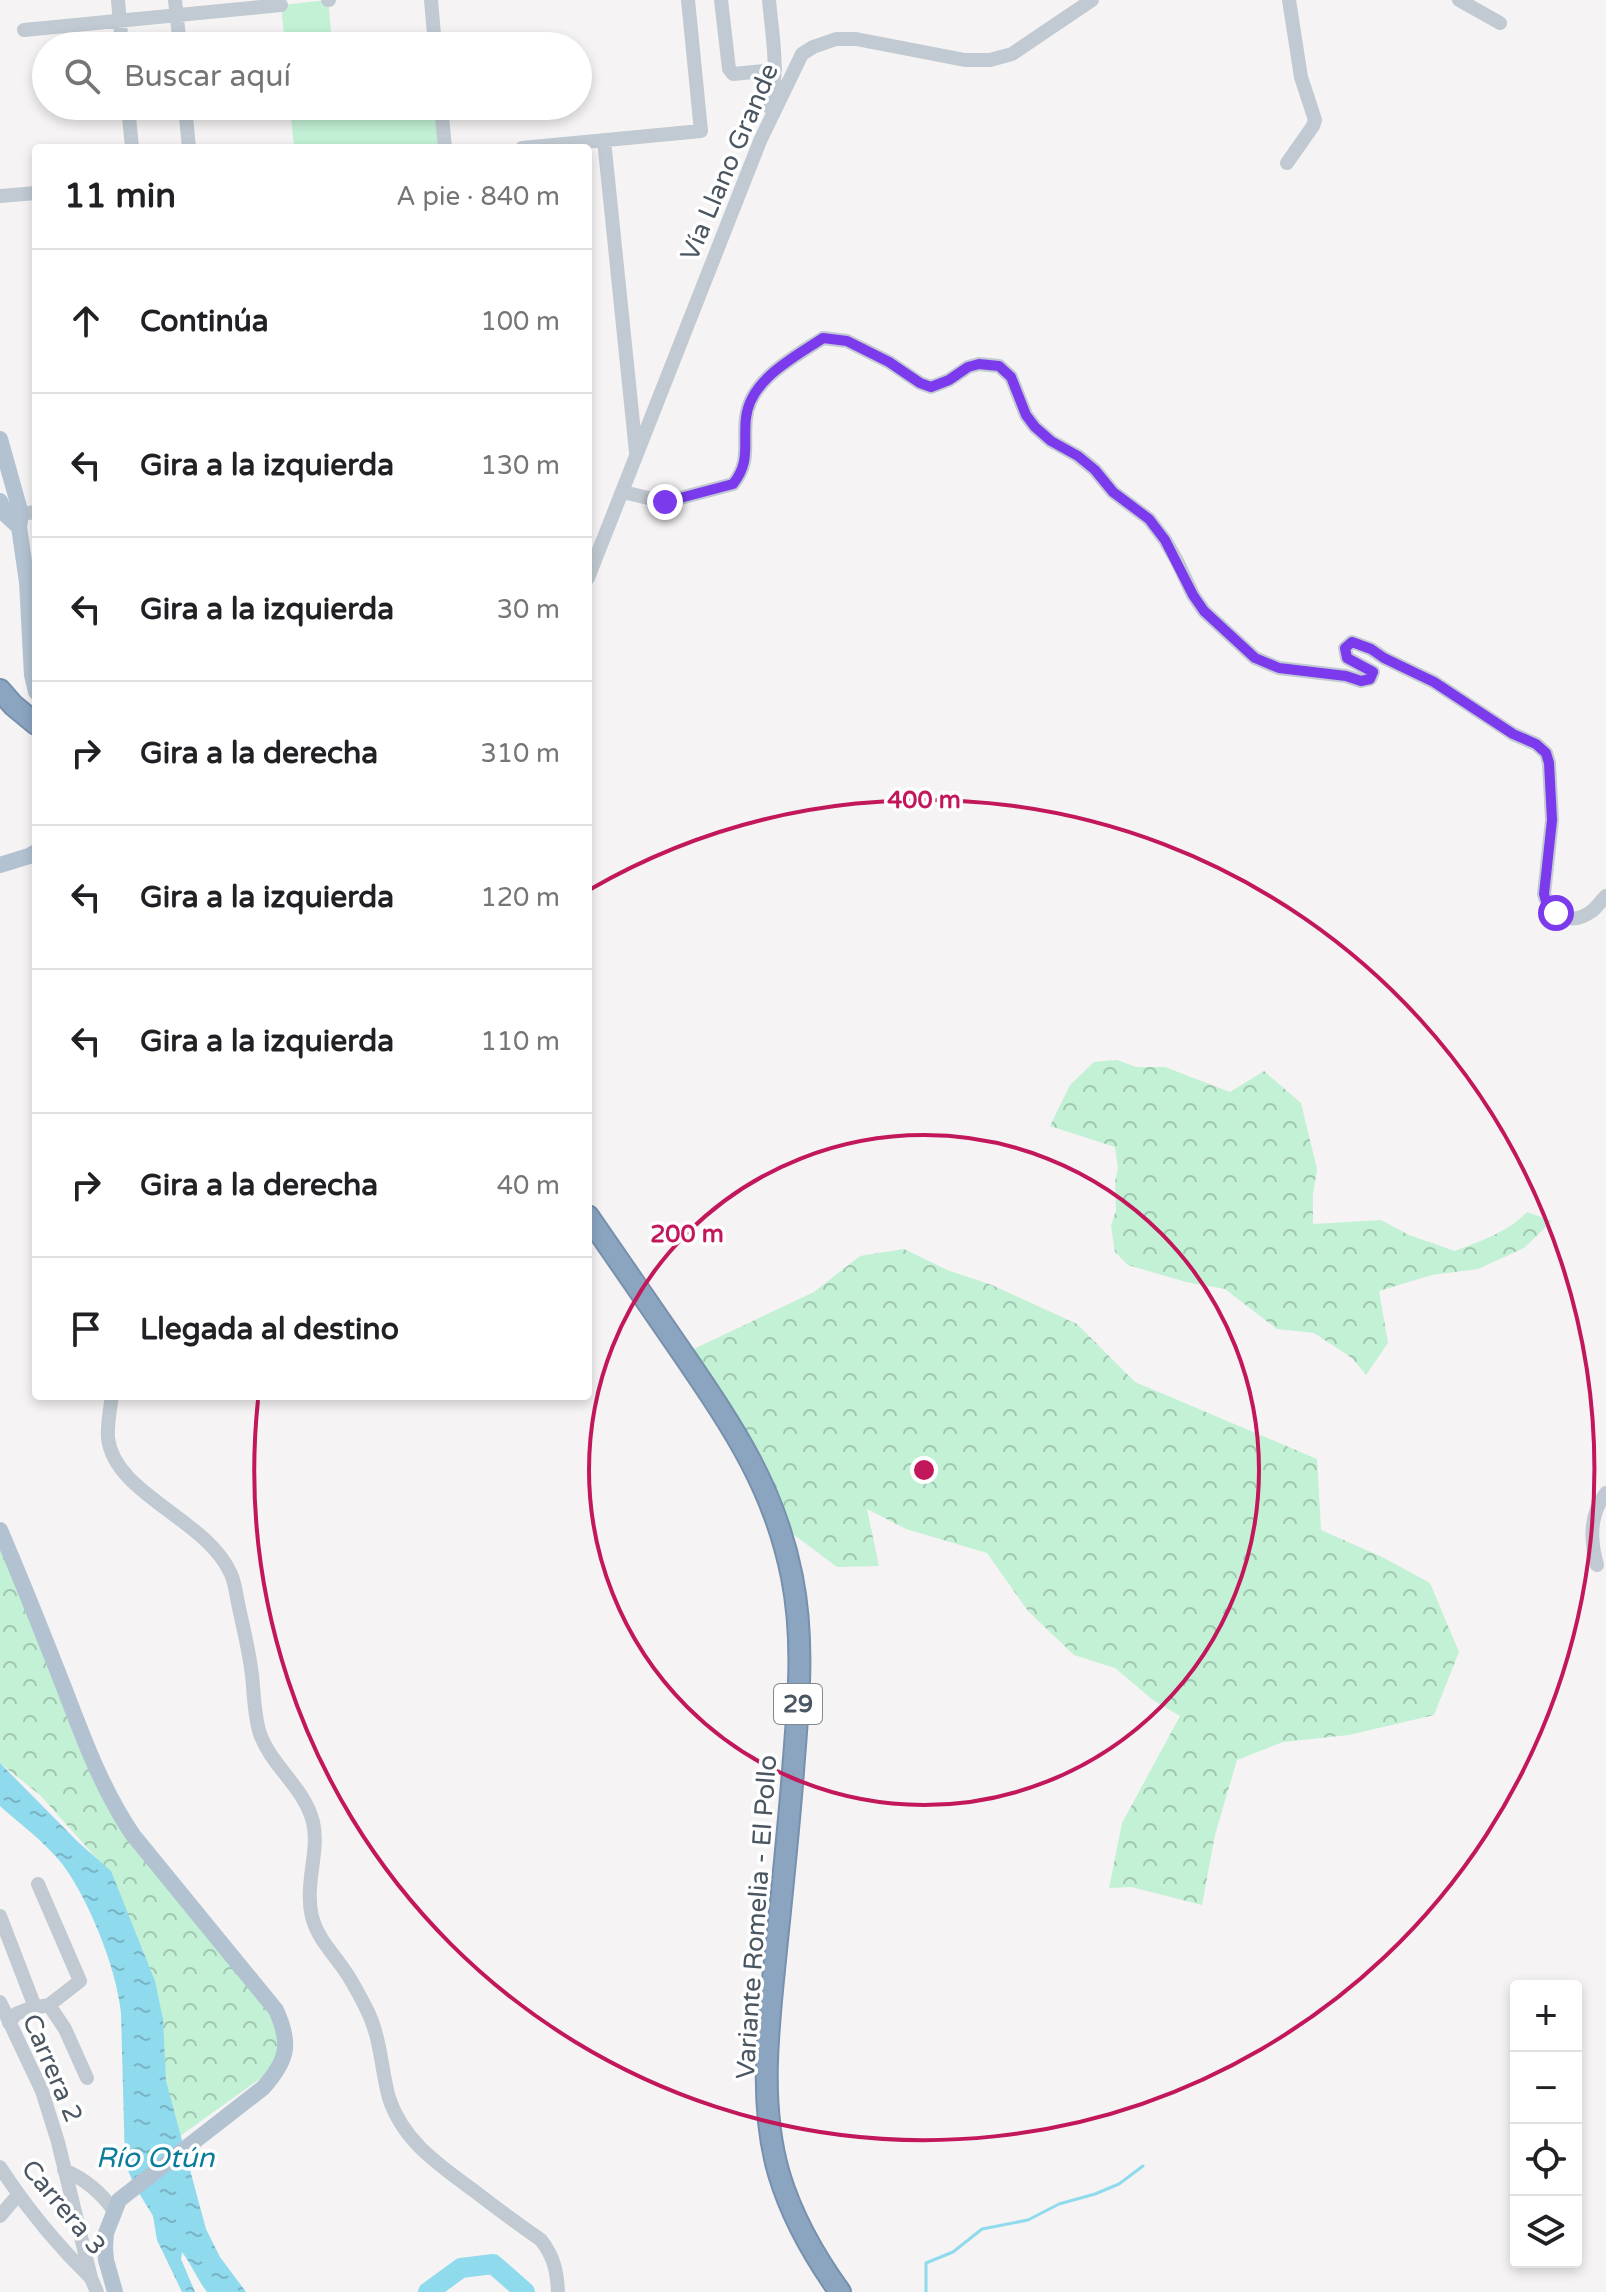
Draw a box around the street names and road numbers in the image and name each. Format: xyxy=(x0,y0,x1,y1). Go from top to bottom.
street label: Vía Llano Grande xyxy=(674,59,785,266)
road number: 29 xyxy=(774,1684,822,1724)
street label: Variante Romelia - El Pollo xyxy=(730,1754,783,2080)
street label: Carrera 2 xyxy=(16,2009,89,2127)
street label: Carrera 3 xyxy=(15,2153,112,2261)

